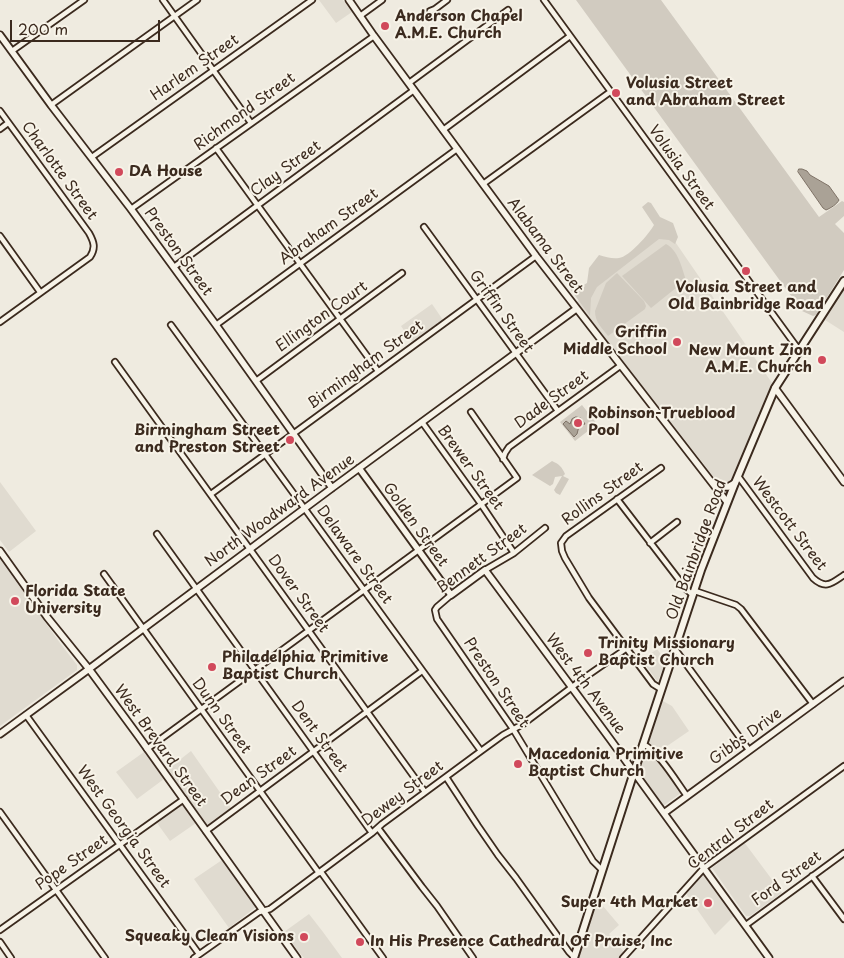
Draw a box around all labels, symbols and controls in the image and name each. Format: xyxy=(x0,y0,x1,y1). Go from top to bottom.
place label: Anderson Chapel A.M.E. Church xyxy=(395,8,523,43)
scale bar xyxy=(12,10,162,42)
text: 200 m xyxy=(18,17,68,40)
marker: Anderson Chapel A.M.E. Church xyxy=(379,20,391,32)
street label: Harlem Street xyxy=(147,31,243,105)
street label: Richmond Street xyxy=(191,69,299,155)
place label: Volusia Street and Abraham Street xyxy=(626,75,785,110)
marker: Volusia Street and Abraham Street xyxy=(610,87,622,99)
street label: Charlotte Street xyxy=(17,118,101,224)
street label: Volusia Street xyxy=(644,122,718,214)
street label: Clay Street xyxy=(247,137,325,201)
place label: DA House xyxy=(129,163,202,181)
marker: DA House xyxy=(113,166,125,178)
street label: Abraham Street xyxy=(276,185,382,269)
street label: Alabama Street xyxy=(503,195,587,297)
street label: Preston Street xyxy=(140,205,216,299)
marker: Volusia Street and Old Bainbridge Road xyxy=(740,265,752,277)
street label: Griffin Street xyxy=(465,267,537,357)
street label: Ellington Court xyxy=(273,278,371,356)
place label: Volusia Street and Old Bainbridge Road xyxy=(668,279,824,314)
street label: Birmingham Street xyxy=(305,317,427,413)
place label: Griffin Middle School xyxy=(563,324,667,359)
marker: Griffin Middle School xyxy=(671,336,683,348)
place label: New Mount Zion A.M.E. Church xyxy=(688,342,812,377)
marker: New Mount Zion A.M.E. Church xyxy=(816,354,828,366)
street label: Dade Street xyxy=(511,367,593,433)
place label: Robinson-Trueblood Pool xyxy=(588,405,735,440)
marker: Robinson-Trueblood Pool xyxy=(572,417,584,429)
place label: Birmingham Street and Preston Street xyxy=(134,422,280,457)
street label: Brewer Street xyxy=(433,422,507,514)
marker: Birmingham Street and Preston Street xyxy=(284,434,296,446)
street label: North Woodward Avenue xyxy=(202,451,358,571)
street label: Rollins Street xyxy=(559,458,647,530)
street label: Westcott Street xyxy=(748,474,830,574)
street label: Old Bainbridge Road xyxy=(663,477,731,623)
street label: Golden Street xyxy=(378,479,452,571)
street label: Delaware Street xyxy=(312,502,396,608)
street label: Bennett Street xyxy=(433,520,531,598)
street label: Dover Street xyxy=(264,551,332,637)
place label: Florida State University xyxy=(25,583,125,618)
marker: Florida State University xyxy=(9,595,21,607)
street label: West 4th Avenue xyxy=(541,630,629,738)
street label: Preston Street xyxy=(459,635,533,731)
place label: Trinity Missionary Baptist Church xyxy=(598,635,735,670)
marker: Trinity Missionary Baptist Church xyxy=(582,647,594,659)
place label: Philadelphia Primitive Baptist Church xyxy=(222,649,388,684)
marker: Philadelphia Primitive Baptist Church xyxy=(206,661,218,673)
street label: Dunn Street xyxy=(187,675,255,757)
street label: West Brevard Street xyxy=(110,682,210,810)
street label: Dent Street xyxy=(287,698,351,776)
street label: Gibbs Drive xyxy=(706,705,786,769)
street label: Dean Street xyxy=(218,743,300,809)
place label: Macedonia Primitive Baptist Church xyxy=(528,746,683,781)
street label: Dewey Street xyxy=(359,758,447,830)
marker: Macedonia Primitive Baptist Church xyxy=(512,758,524,770)
street label: West Georgia Street xyxy=(73,762,173,892)
street label: Central Street xyxy=(684,796,778,874)
street label: Pope Street xyxy=(32,832,112,894)
street label: Ford Street xyxy=(749,848,825,910)
place label: Super 4th Market xyxy=(561,894,698,912)
marker: Super 4th Market xyxy=(702,897,714,909)
place label: Squeaky Clean Visions xyxy=(125,928,294,946)
marker: Squeaky Clean Visions xyxy=(298,931,310,943)
place label: In His Presence Cathedral Of Praise, Inc xyxy=(370,933,673,951)
marker: In His Presence Cathedral Of Praise, Inc xyxy=(354,936,366,948)

